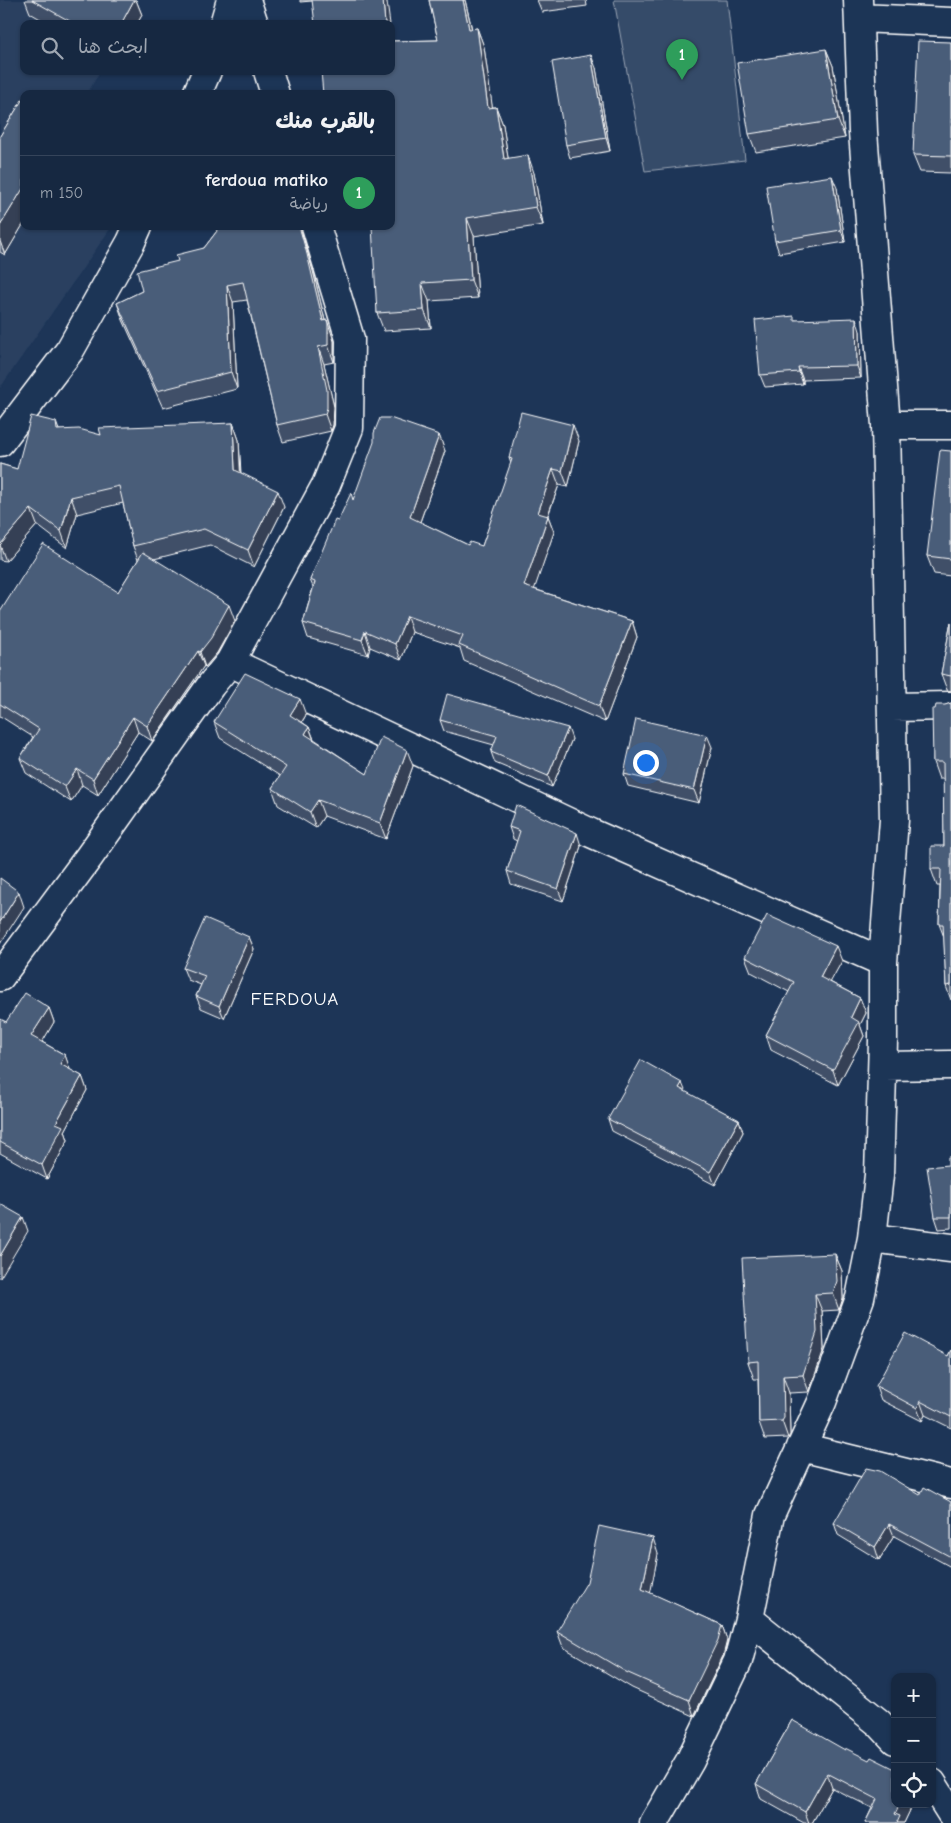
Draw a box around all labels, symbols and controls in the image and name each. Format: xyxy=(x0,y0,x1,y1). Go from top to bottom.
search box xyxy=(20,20,395,75)
icon: search xyxy=(38,34,66,62)
text: ابحث هنا xyxy=(78,36,148,58)
pin: 1 xyxy=(666,39,698,80)
text: بالقرب منك xyxy=(275,109,375,133)
text: ferdoua matiko xyxy=(205,169,328,191)
text: 150 m xyxy=(40,184,83,202)
text: 1 xyxy=(356,184,362,202)
text: رياضة xyxy=(290,195,328,213)
your location xyxy=(633,750,659,776)
district label: FERDOUA xyxy=(251,988,339,1010)
map controls xyxy=(891,1673,936,1808)
button: + xyxy=(891,1673,936,1718)
button: − xyxy=(891,1718,936,1763)
button: locate xyxy=(891,1763,936,1808)

